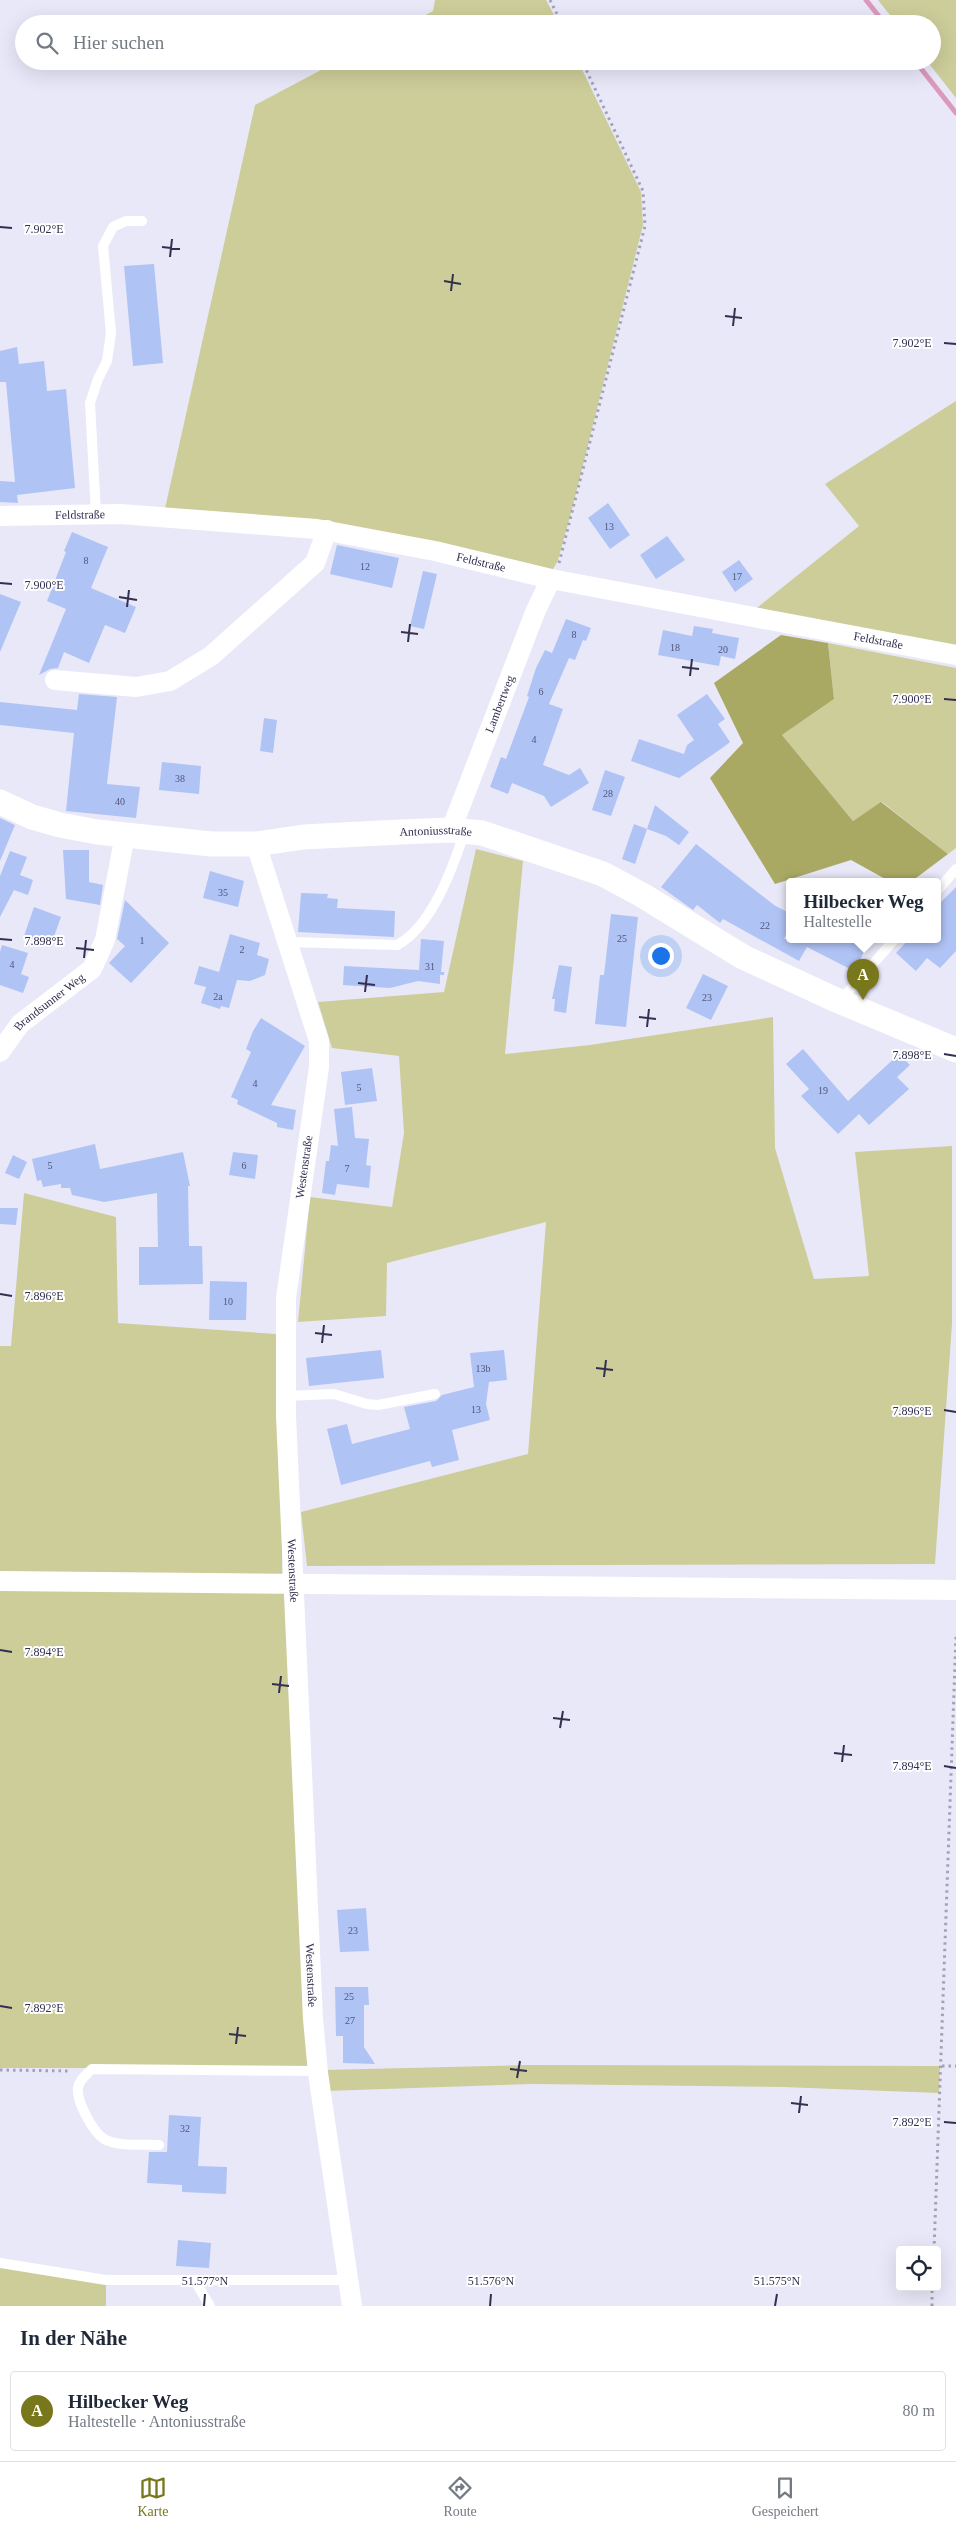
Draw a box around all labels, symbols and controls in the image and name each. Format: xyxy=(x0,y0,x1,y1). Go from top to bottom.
search box xyxy=(15,15,941,70)
icon: search xyxy=(33,29,61,57)
text: Hier suchen xyxy=(73,32,164,53)
text: 7.902°E xyxy=(24,222,64,236)
text: 7.902°E xyxy=(892,336,932,350)
street label: Feldstraße xyxy=(55,507,105,522)
house number: 13 xyxy=(604,521,614,532)
street label: Feldstraße xyxy=(455,549,507,575)
house number: 8 xyxy=(84,555,89,566)
house number: 12 xyxy=(360,561,370,572)
house number: 17 xyxy=(732,571,742,582)
text: 7.900°E xyxy=(24,578,64,592)
house number: 8 xyxy=(572,629,577,640)
street label: Feldstraße xyxy=(852,629,904,652)
house number: 18 xyxy=(670,642,680,653)
house number: 20 xyxy=(718,644,728,655)
street label: Lambertweg xyxy=(482,673,517,735)
house number: 6 xyxy=(539,686,544,697)
text: 7.900°E xyxy=(892,692,932,706)
house number: 4 xyxy=(532,734,537,745)
house number: 38 xyxy=(175,773,185,784)
house number: 28 xyxy=(603,788,613,799)
house number: 40 xyxy=(115,796,125,807)
street label: Antoniusstraße xyxy=(399,823,473,839)
popup xyxy=(786,878,941,943)
house number: 35 xyxy=(218,887,228,898)
text: Hilbecker Weg xyxy=(803,891,924,912)
text: Haltestelle xyxy=(803,913,872,930)
house number: 22 xyxy=(760,920,770,931)
house number: 25 xyxy=(617,933,627,944)
text: 7.898°E xyxy=(24,934,64,948)
house number: 1 xyxy=(140,935,145,946)
your location xyxy=(648,943,674,969)
house number: 2 xyxy=(240,944,245,955)
house number: 4 xyxy=(10,959,15,970)
pin: A xyxy=(847,959,879,1000)
house number: 31 xyxy=(425,961,435,972)
street label: Brandsunner Weg xyxy=(11,970,87,1033)
house number: 2a xyxy=(213,991,223,1002)
house number: 23 xyxy=(702,992,712,1003)
text: 7.898°E xyxy=(892,1048,932,1062)
house number: 4 xyxy=(253,1078,258,1089)
house number: 5 xyxy=(357,1082,362,1093)
house number: 19 xyxy=(818,1085,828,1096)
street label: Westenstraße xyxy=(293,1134,315,1200)
house number: 5 xyxy=(48,1160,53,1171)
house number: 6 xyxy=(242,1160,247,1171)
house number: 7 xyxy=(345,1163,350,1174)
text: 7.896°E xyxy=(24,1289,64,1303)
house number: 10 xyxy=(223,1296,233,1307)
house number: 13b xyxy=(476,1363,491,1374)
house number: 13 xyxy=(471,1404,481,1415)
text: 7.896°E xyxy=(892,1404,932,1418)
street label: Westenstraße xyxy=(285,1539,301,1603)
text: 7.894°E xyxy=(24,1645,64,1659)
text: 7.894°E xyxy=(892,1759,932,1773)
house number: 23 xyxy=(348,1925,358,1936)
street label: Westenstraße xyxy=(303,1943,319,2007)
house number: 25 xyxy=(344,1991,354,2002)
text: 7.892°E xyxy=(24,2001,64,2015)
house number: 27 xyxy=(345,2015,355,2026)
text: 7.892°E xyxy=(892,2115,932,2129)
house number: 32 xyxy=(180,2123,190,2134)
map controls xyxy=(896,2246,941,2291)
button: locate xyxy=(896,2246,941,2291)
text: 51.577°N xyxy=(182,2274,229,2288)
text: 51.576°N xyxy=(468,2274,515,2288)
text: 51.575°N xyxy=(754,2274,801,2288)
text: In der Nähe xyxy=(20,2326,127,2350)
text: Hilbecker Weg xyxy=(68,2391,188,2412)
text: A xyxy=(31,2402,43,2419)
text: 80 m xyxy=(903,2402,935,2419)
text: Haltestelle · Antoniusstraße xyxy=(68,2413,246,2430)
tab: Karte xyxy=(137,2474,169,2520)
tab: Route xyxy=(443,2474,477,2520)
tab: Gespeichert xyxy=(752,2474,819,2520)

